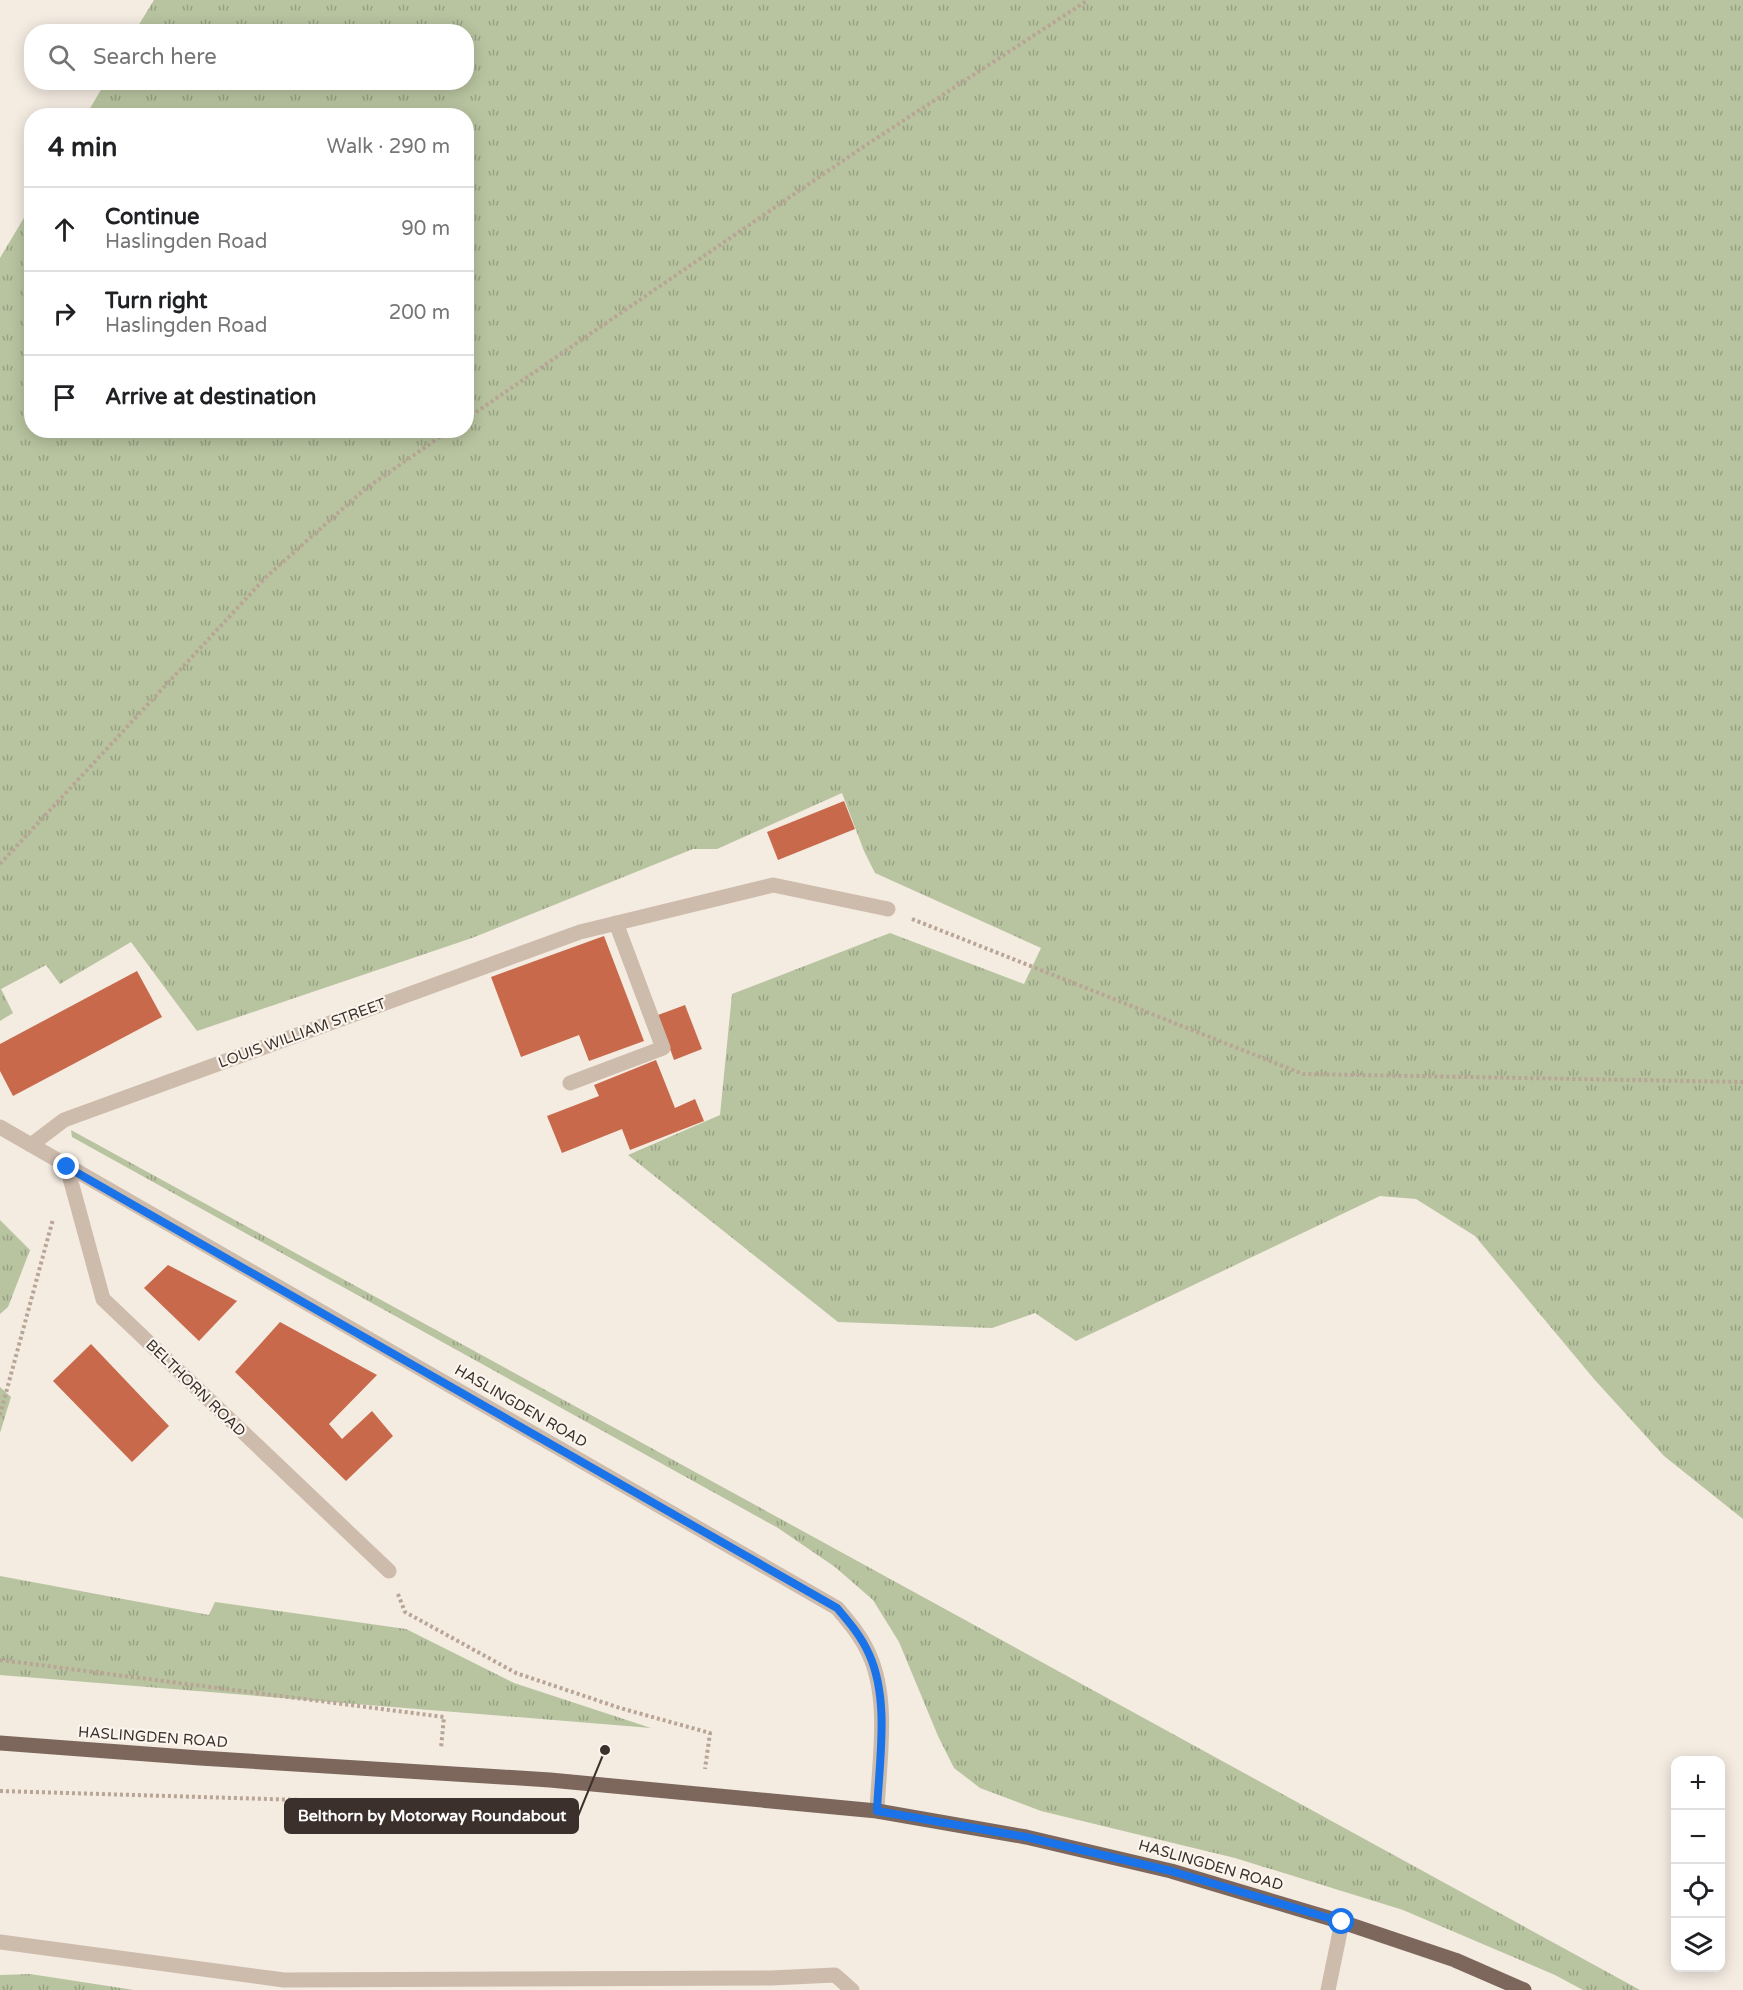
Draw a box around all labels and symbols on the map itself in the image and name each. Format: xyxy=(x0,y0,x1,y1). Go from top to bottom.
street label: LOUIS WILLIAM STREET xyxy=(216,994,388,1072)
route end xyxy=(53,1153,79,1179)
street label: BELTHORN ROAD xyxy=(142,1336,250,1440)
street label: HASLINGDEN ROAD xyxy=(452,1361,590,1451)
street label: HASLINGDEN ROAD xyxy=(78,1723,228,1751)
callout: Belthorn by Motorway Roundabout xyxy=(285,1799,578,1833)
text: Belthorn by Motorway Roundabout xyxy=(298,1806,567,1826)
street label: HASLINGDEN ROAD xyxy=(1136,1836,1286,1894)
route start xyxy=(1328,1908,1354,1934)

